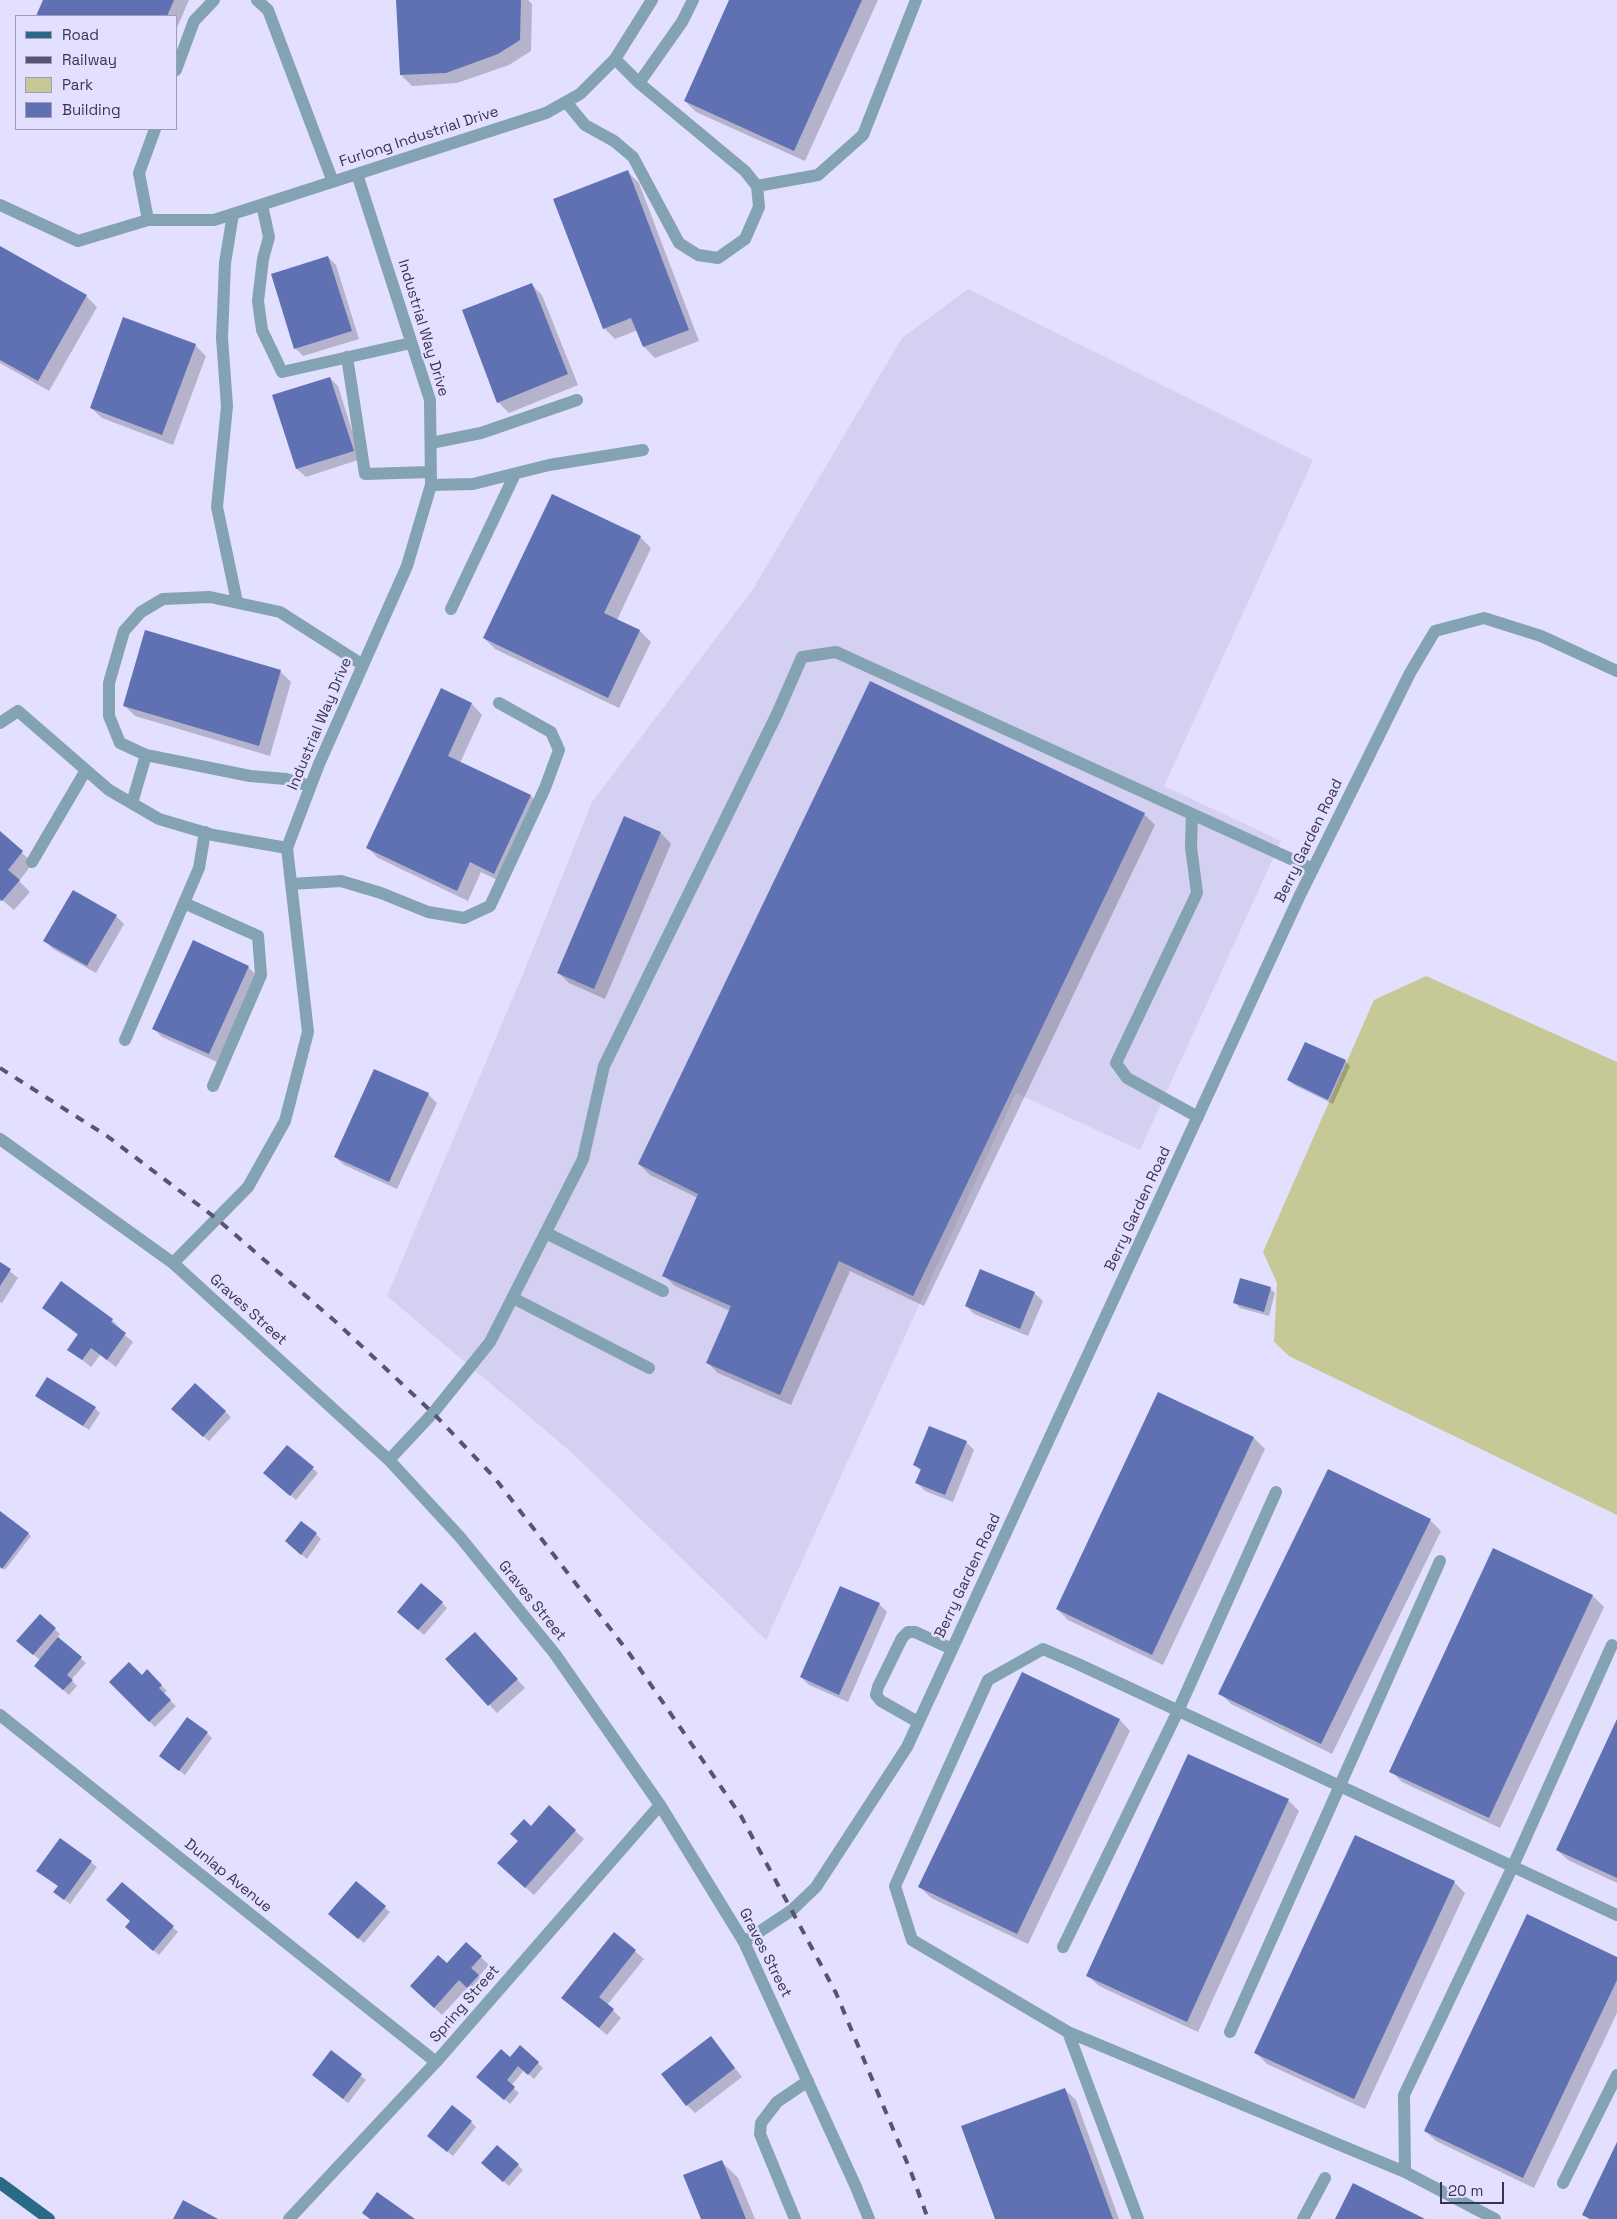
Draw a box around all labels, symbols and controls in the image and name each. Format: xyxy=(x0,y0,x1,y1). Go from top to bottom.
legend xyxy=(15,15,178,130)
text: Road xyxy=(62,25,99,44)
text: Railway xyxy=(62,50,117,69)
text: Park xyxy=(62,75,93,94)
text: Building xyxy=(62,100,121,119)
street label: Furlong Industrial Drive xyxy=(337,103,501,171)
street label: Industrial Way Drive xyxy=(394,257,452,399)
street label: Industrial Way Drive xyxy=(284,655,356,793)
street label: Berry Garden Road xyxy=(1271,776,1347,906)
street label: Berry Garden Road xyxy=(1101,1144,1175,1274)
street label: Graves Street xyxy=(206,1271,290,1349)
street label: Berry Garden Road xyxy=(931,1511,1005,1641)
street label: Graves Street xyxy=(494,1557,570,1645)
street label: Dunlap Avenue xyxy=(181,1835,275,1917)
street label: Graves Street xyxy=(735,1905,795,2001)
street label: Spring Street xyxy=(426,1962,504,2046)
scale bar xyxy=(1442,2172,1506,2204)
text: 20 m xyxy=(1448,2181,1483,2200)

